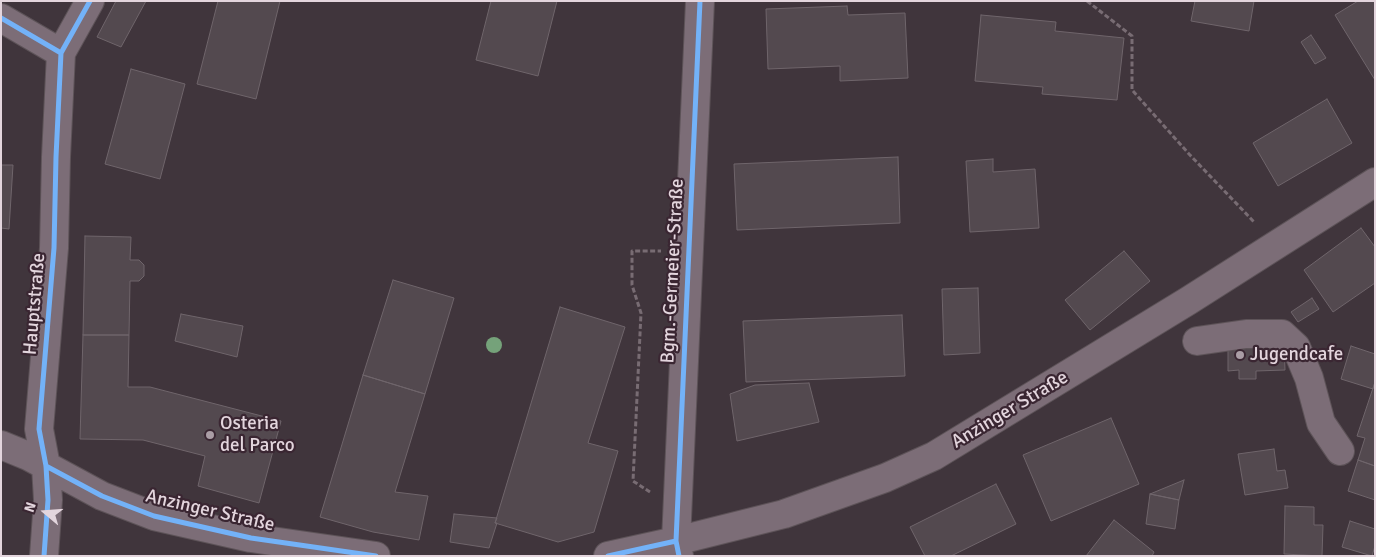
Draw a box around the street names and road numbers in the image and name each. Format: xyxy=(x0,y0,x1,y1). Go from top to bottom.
street label: Bgm.-Germeier-Straße xyxy=(657,178,689,364)
street label: Hauptstraße xyxy=(19,252,51,356)
street label: Anzinger Straße xyxy=(948,366,1072,454)
street label: Anzinger Straße xyxy=(143,485,277,537)

